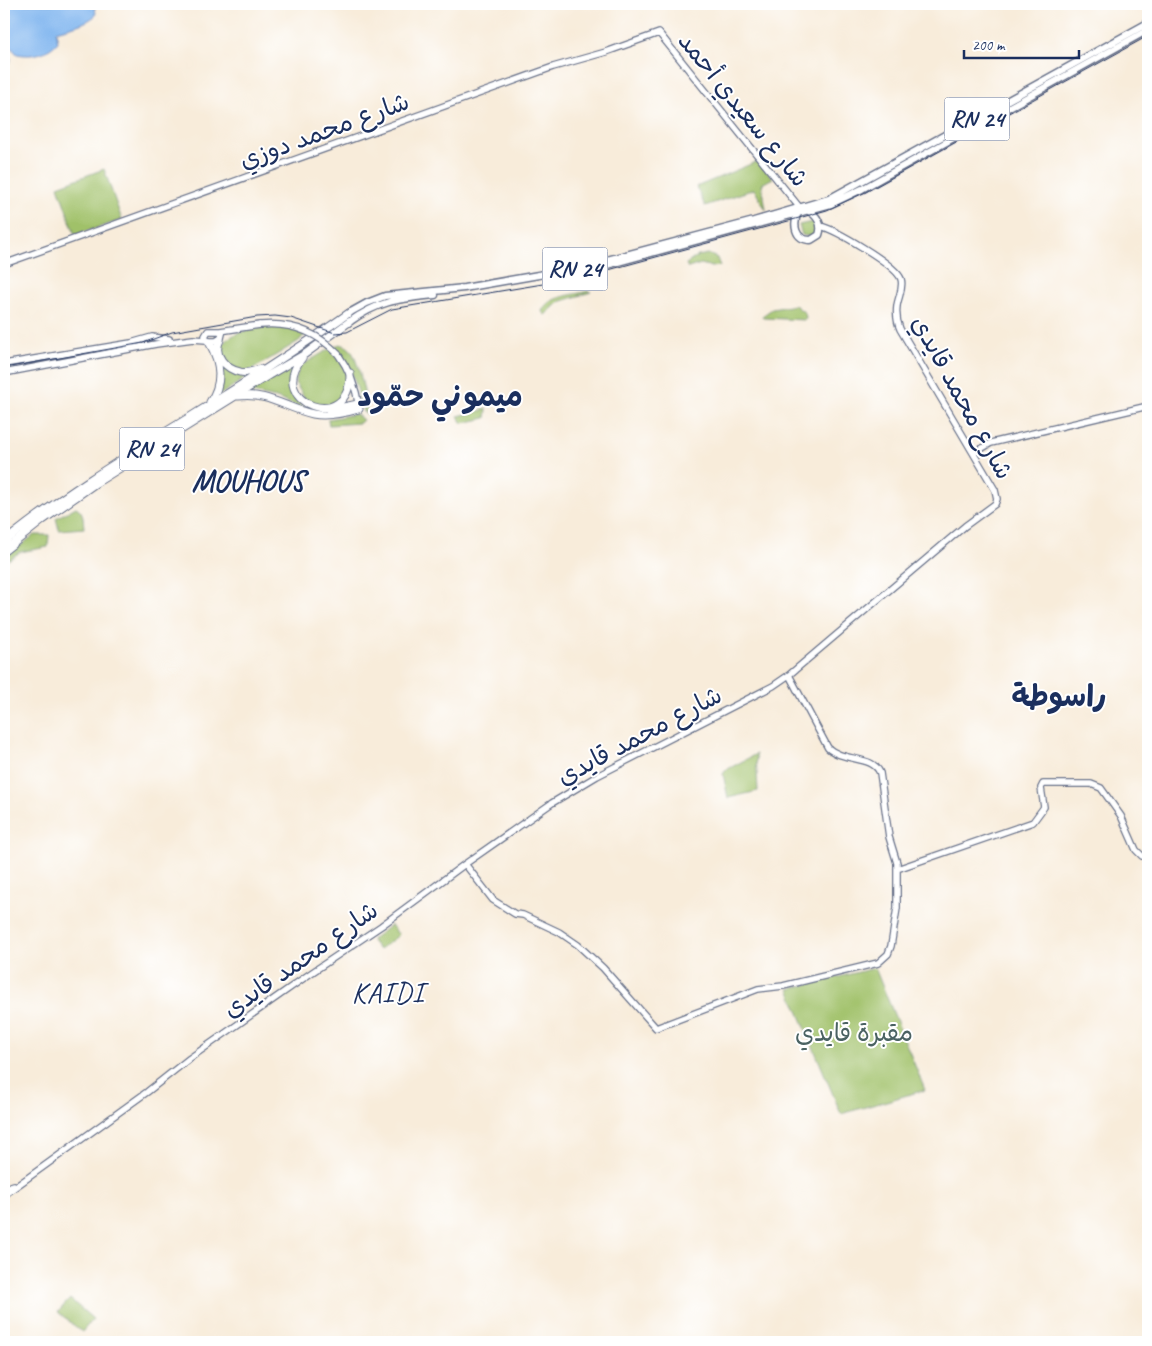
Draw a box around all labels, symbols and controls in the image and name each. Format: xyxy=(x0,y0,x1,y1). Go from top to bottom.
street label: شارع سعيدي أحمد xyxy=(669,26,816,195)
scale bar xyxy=(964,28,1080,60)
text: 200 m xyxy=(972,36,1006,55)
street label: شارع محمد دوزي xyxy=(235,85,414,178)
road number: RN 24 xyxy=(944,98,1010,140)
road number: RN 24 xyxy=(542,248,608,290)
street label: شارع محمد قايدي xyxy=(902,310,1020,486)
district label: ميموني حمّود xyxy=(357,377,523,422)
road number: RN 24 xyxy=(120,428,184,470)
district label: MOUHOUS xyxy=(191,462,310,500)
district label: راسوطة xyxy=(1011,677,1107,715)
street label: شارع محمد قايدي xyxy=(551,679,729,795)
street label: شارع محمد قايدي xyxy=(217,894,386,1027)
district label: KAIDI xyxy=(352,975,429,1010)
park label: مقبرة قايدي xyxy=(795,1017,913,1051)

